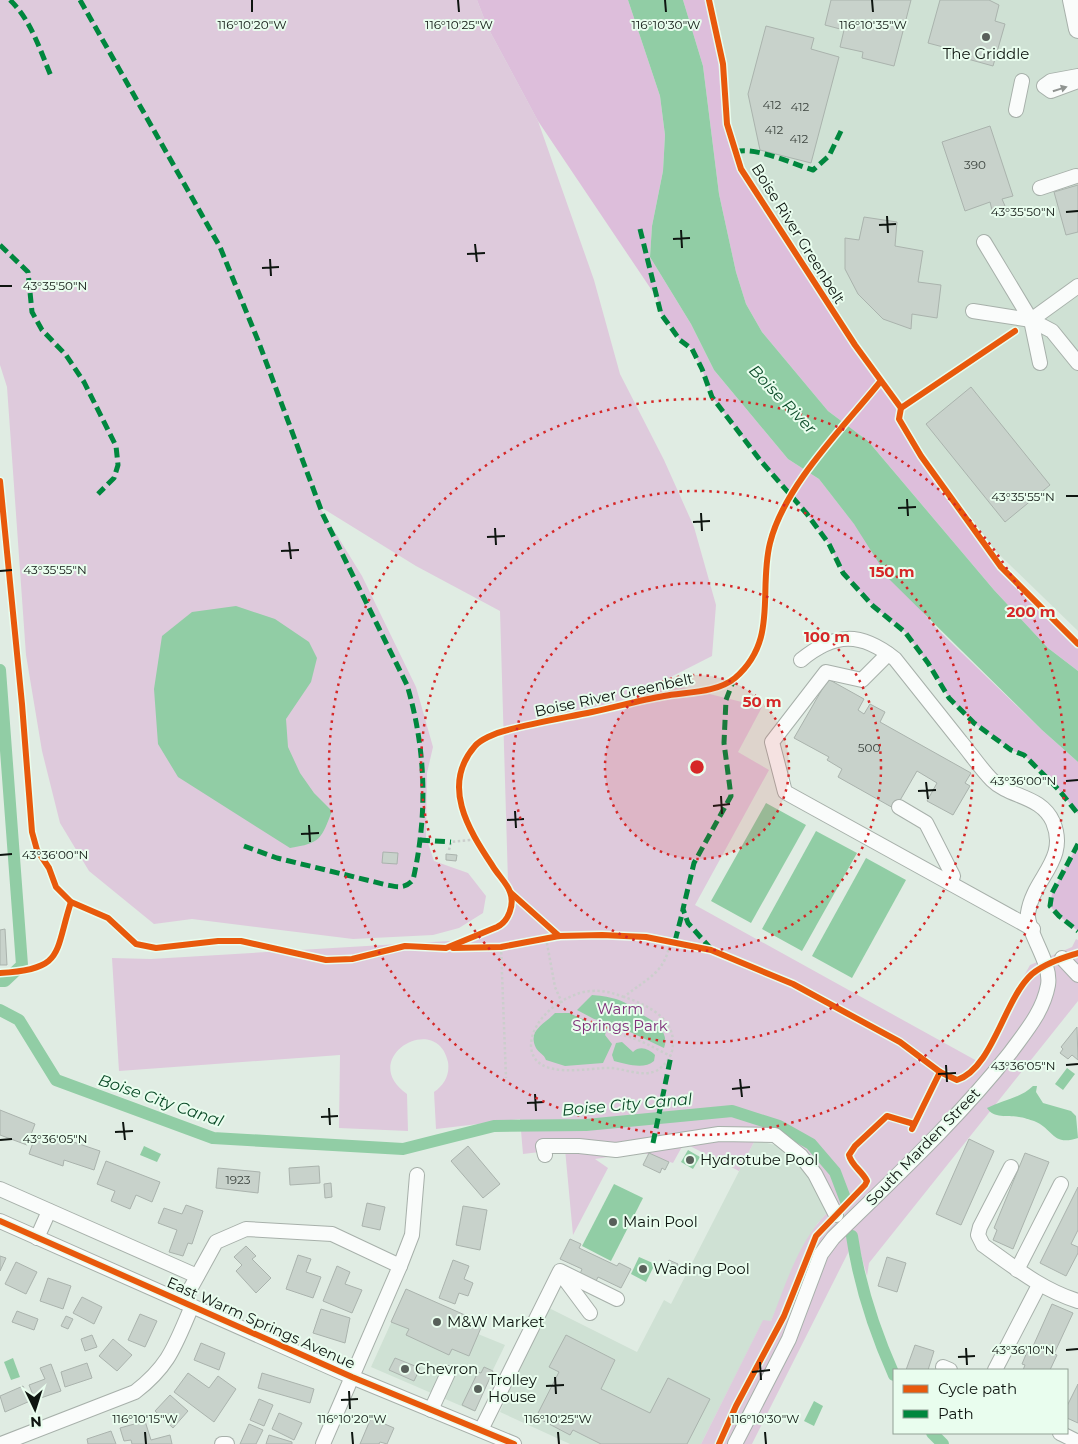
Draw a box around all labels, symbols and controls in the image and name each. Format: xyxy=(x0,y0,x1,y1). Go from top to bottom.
text: 116°10'20"W xyxy=(218,17,286,32)
text: 116°10'25"W xyxy=(425,17,493,32)
text: 116°10'30"W xyxy=(632,17,700,32)
text: 116°10'35"W xyxy=(839,17,907,32)
marker: The Griddle xyxy=(980,31,992,43)
place label: The Griddle xyxy=(943,44,1029,63)
one-way arrow xyxy=(1053,84,1068,92)
house number: 412 xyxy=(763,97,782,112)
house number: 412 xyxy=(791,99,810,114)
house number: 412 xyxy=(765,122,784,137)
house number: 412 xyxy=(790,131,809,146)
house number: 390 xyxy=(964,157,986,172)
street label: Boise River Greenbelt xyxy=(748,160,849,307)
text: 43°35'50"N xyxy=(991,204,1055,219)
text: 43°35'50"N xyxy=(23,278,87,293)
water label: Boise River xyxy=(745,361,821,438)
text: 43°35'55"N xyxy=(991,489,1055,504)
text: 43°35'55"N xyxy=(23,562,87,577)
text: 150 m xyxy=(870,562,914,581)
text: 200 m xyxy=(1006,602,1056,621)
text: 100 m xyxy=(804,627,850,646)
street label: Boise River Greenbelt xyxy=(533,668,695,721)
text: 50 m xyxy=(742,692,782,711)
house number: 500 xyxy=(858,740,880,755)
centre of rings xyxy=(688,758,706,776)
text: 43°36'00"N xyxy=(990,773,1056,788)
text: 43°36'00"N xyxy=(22,847,88,862)
park label: Warm Springs Park xyxy=(572,999,668,1035)
text: 43°36'05"N xyxy=(990,1058,1056,1073)
water label: Boise City Canal xyxy=(96,1070,226,1131)
street label: South Marden Street xyxy=(861,1084,984,1210)
water label: Boise City Canal xyxy=(561,1089,694,1120)
text: 43°36'05"N xyxy=(22,1131,88,1146)
place label: Hydrotube Pool xyxy=(700,1150,818,1169)
marker: Hydrotube Pool xyxy=(684,1154,696,1166)
house number: 1923 xyxy=(225,1172,251,1187)
place label: Main Pool xyxy=(623,1212,698,1231)
marker: Main Pool xyxy=(607,1216,619,1228)
place label: Wading Pool xyxy=(653,1259,750,1278)
marker: Wading Pool xyxy=(637,1263,649,1275)
street label: East Warm Springs Avenue xyxy=(164,1272,358,1373)
place label: M&W Market xyxy=(447,1312,545,1331)
marker: M&W Market xyxy=(431,1316,443,1328)
text: 43°36'10"N xyxy=(991,1342,1055,1357)
place label: Chevron xyxy=(415,1359,478,1378)
marker: Chevron xyxy=(399,1363,411,1375)
legend xyxy=(893,1369,1068,1434)
place label: Trolley House xyxy=(488,1370,538,1406)
text: Cycle path xyxy=(938,1379,1017,1398)
marker: Trolley House xyxy=(472,1383,484,1395)
north arrow xyxy=(10,1384,60,1434)
text: Path xyxy=(938,1404,974,1423)
text: 116°10'15"W xyxy=(112,1411,178,1426)
text: 116°10'20"W xyxy=(318,1411,386,1426)
text: 116°10'25"W xyxy=(524,1411,592,1426)
text: 116°10'30"W xyxy=(731,1411,799,1426)
text: N xyxy=(30,1413,42,1431)

